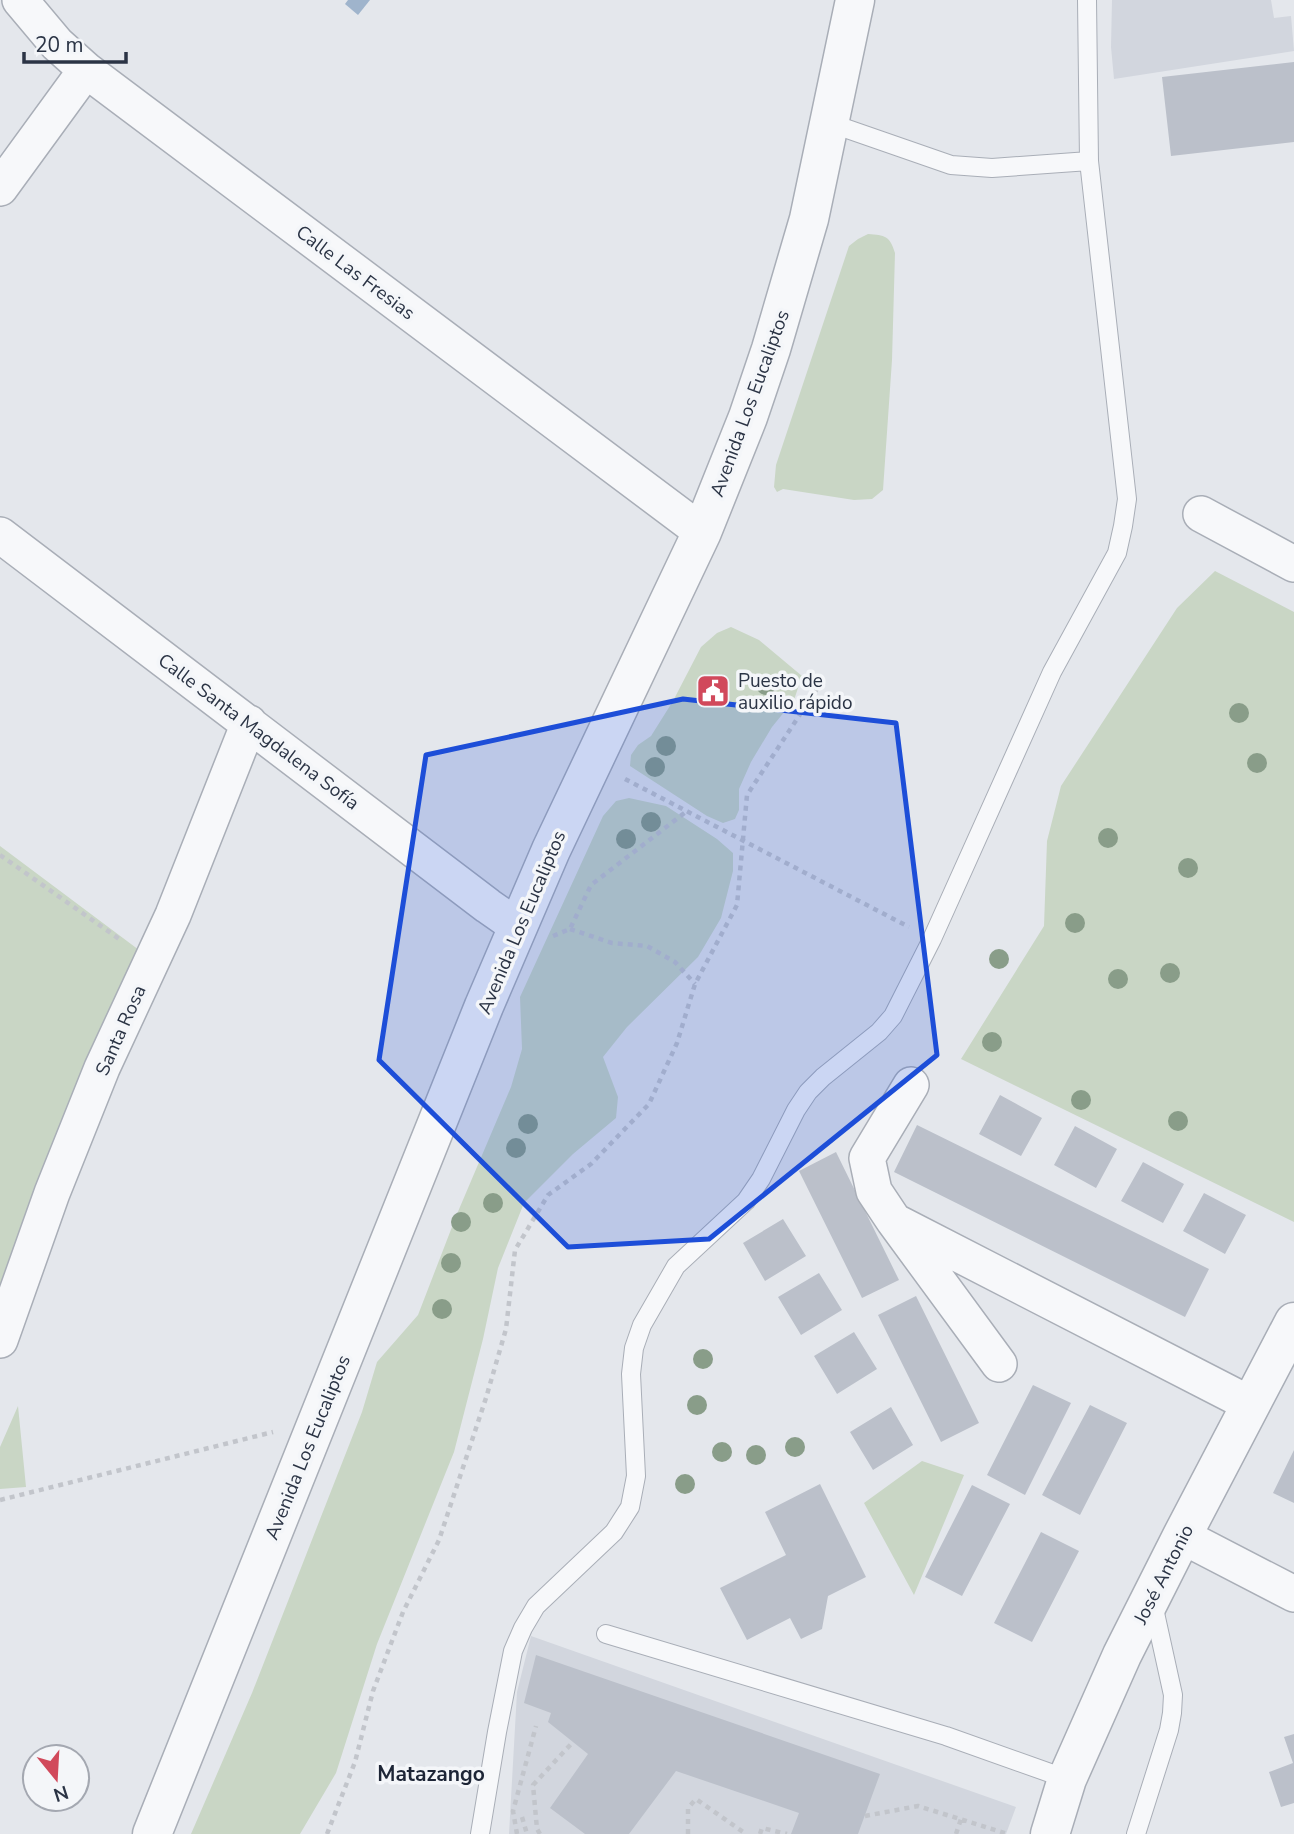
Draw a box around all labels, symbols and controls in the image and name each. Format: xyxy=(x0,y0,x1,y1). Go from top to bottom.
scale bar xyxy=(24,21,126,65)
text: 20 m xyxy=(35,31,84,59)
street label: Calle Las Fresias xyxy=(291,219,420,326)
street label: Avenida Los Eucaliptos xyxy=(704,306,796,500)
street label: Calle Santa Magdalena Sofía xyxy=(152,647,364,816)
place label: Puesto de auxilio rápido xyxy=(738,668,853,716)
public building icon: Puesto de auxilio rápido xyxy=(694,672,732,710)
street label: Avenida Los Eucaliptos xyxy=(471,827,572,1018)
street label: Santa Rosa xyxy=(89,981,152,1080)
street label: Avenida Los Eucaliptos xyxy=(259,1351,357,1544)
street label: José Antonio xyxy=(1127,1520,1200,1630)
north arrow xyxy=(21,1743,91,1813)
district label: Matazango xyxy=(377,1760,485,1788)
text: N xyxy=(50,1779,72,1808)

